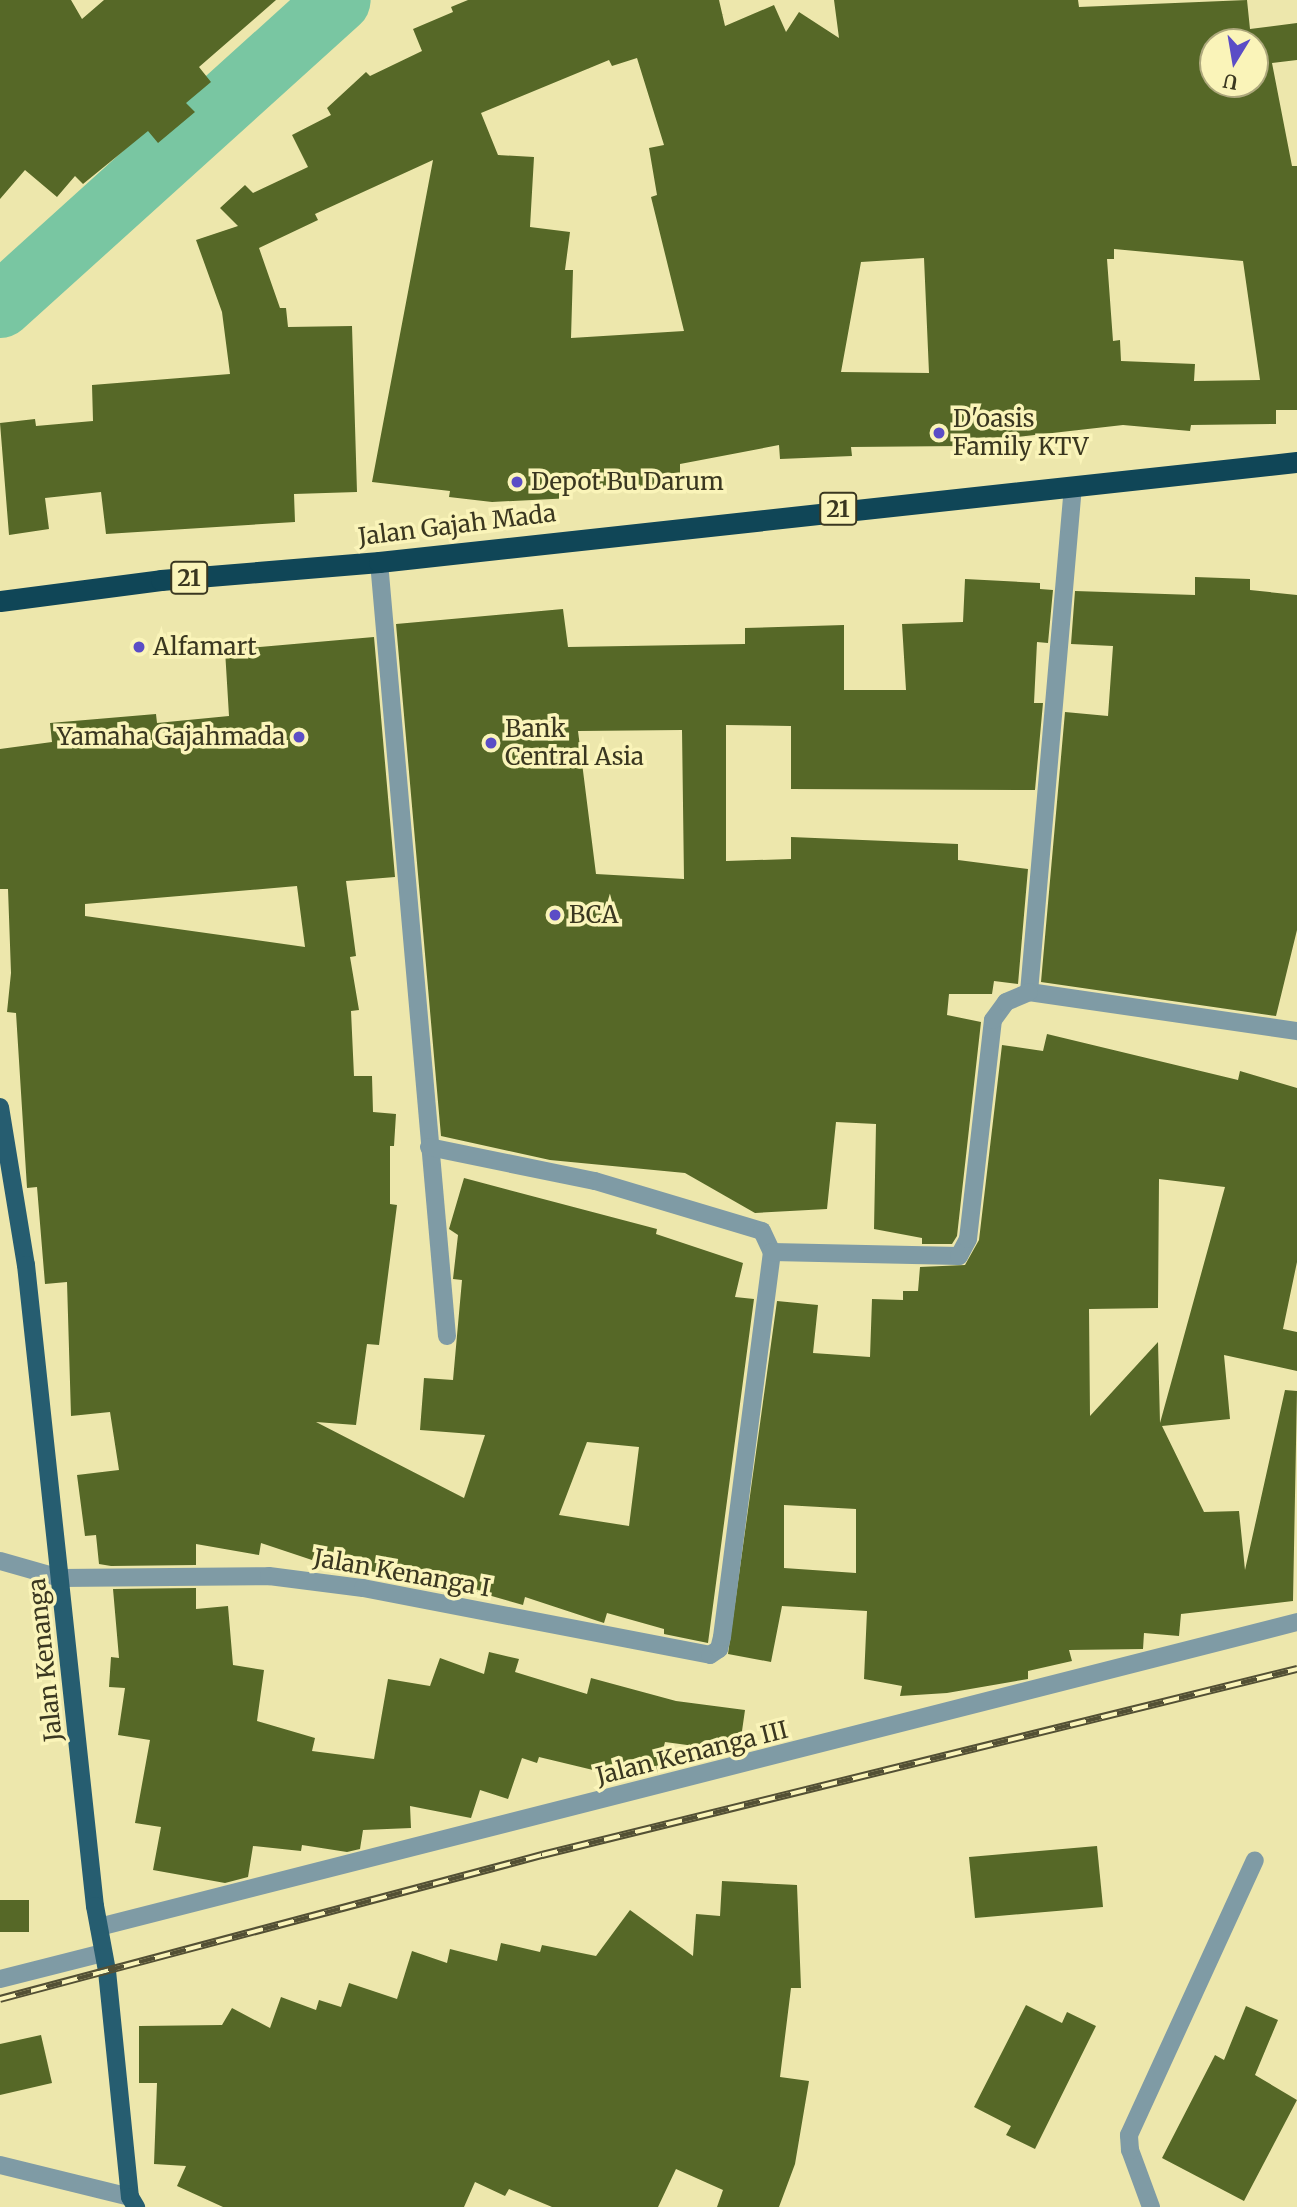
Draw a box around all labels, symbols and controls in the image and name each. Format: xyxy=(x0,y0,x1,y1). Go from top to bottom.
north arrow xyxy=(1199,28,1269,98)
text: U xyxy=(1221,69,1240,95)
place label: D'oasis Family KTV xyxy=(953,405,1089,461)
marker: D'oasis Family KTV xyxy=(931,425,947,441)
place label: Depot Bu Darum xyxy=(531,468,724,496)
marker: Depot Bu Darum xyxy=(509,474,525,490)
road number: 21 xyxy=(819,489,857,528)
street label: Jalan Gajah Mada xyxy=(357,499,557,551)
road number: 21 xyxy=(170,558,208,598)
place label: Alfamart xyxy=(153,633,257,661)
marker: Alfamart xyxy=(131,639,147,655)
place label: Bank Central Asia xyxy=(505,715,644,771)
place label: Yamaha Gajahmada xyxy=(57,723,285,751)
marker: Yamaha Gajahmada xyxy=(291,729,307,745)
marker: Bank Central Asia xyxy=(483,735,499,751)
place label: BCA xyxy=(569,901,618,929)
marker: BCA xyxy=(547,907,563,923)
street label: Jalan Kenanga I xyxy=(311,1543,493,1603)
street label: Jalan Kenanga xyxy=(22,1577,68,1743)
street label: Jalan Kenanga III xyxy=(593,1715,791,1791)

